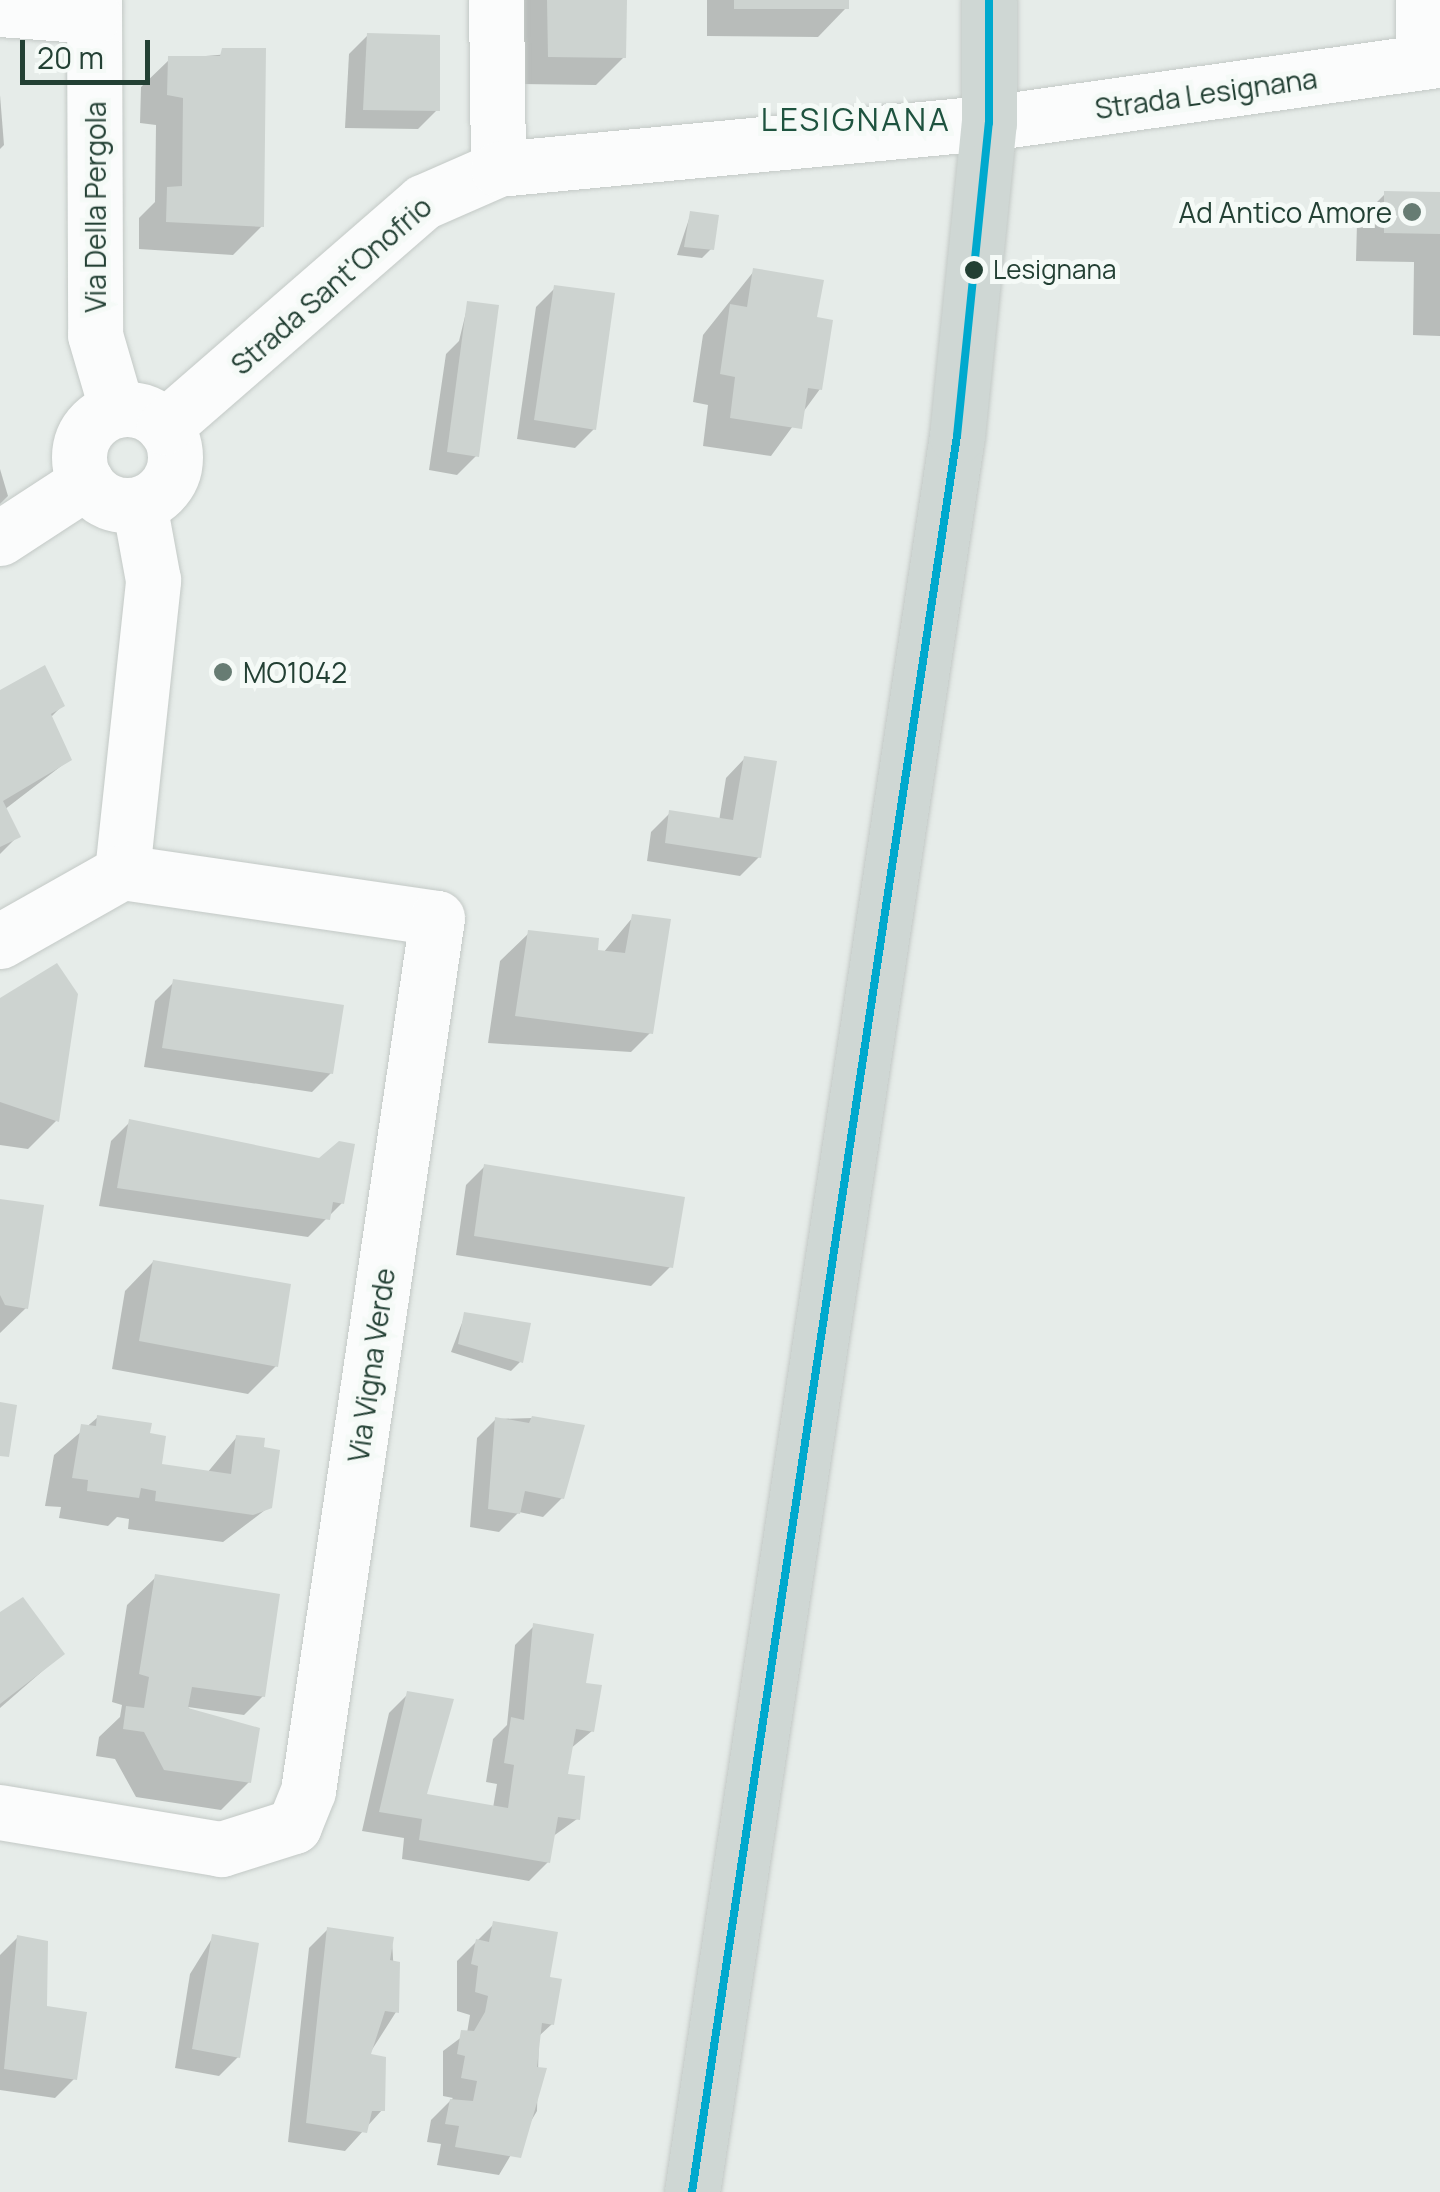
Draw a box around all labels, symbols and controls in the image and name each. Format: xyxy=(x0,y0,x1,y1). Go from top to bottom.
scale bar xyxy=(25,20,155,82)
text: 20 m xyxy=(37,37,104,78)
street label: Strada Lesignana xyxy=(1093,61,1319,125)
district label: LESIGNANA xyxy=(761,100,951,138)
street label: Via Della Pergola xyxy=(78,101,112,313)
street label: Strada Sant'Onofrio xyxy=(224,189,438,381)
place label: Ad Antico Amore xyxy=(1179,195,1392,229)
marker: Ad Antico Amore xyxy=(1401,201,1423,223)
place label: Lesignana xyxy=(993,254,1116,286)
marker: Lesignana xyxy=(964,260,984,280)
place label: MO1042 xyxy=(243,655,347,689)
marker: MO1042 xyxy=(212,661,234,683)
street label: Via Vigna Verde xyxy=(341,1266,401,1464)

